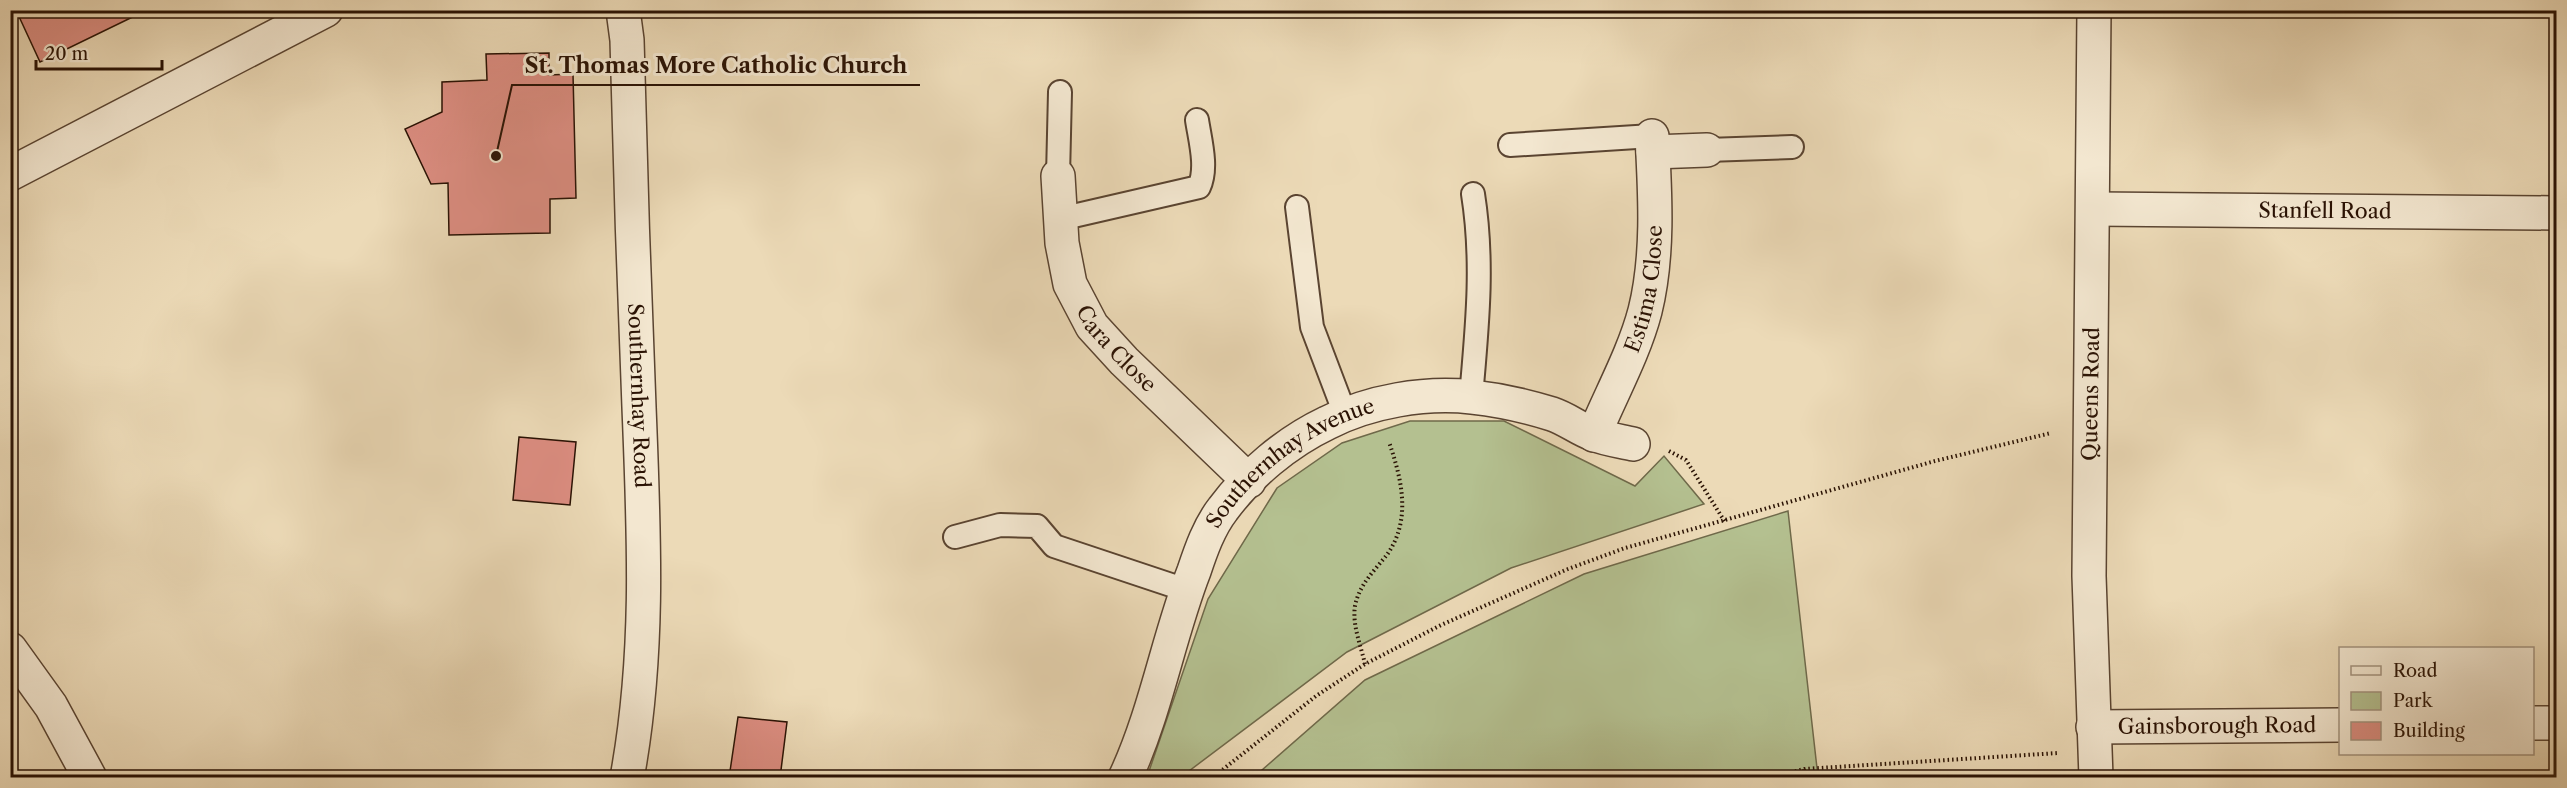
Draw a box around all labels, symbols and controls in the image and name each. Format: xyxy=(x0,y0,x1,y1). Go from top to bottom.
scale bar xyxy=(36,33,162,71)
text: 20 m xyxy=(45,43,89,65)
callout: St. Thomas More Catholic Church xyxy=(512,45,920,85)
text: St. Thomas More Catholic Church xyxy=(525,52,907,79)
street label: Stanfell Road xyxy=(2258,197,2392,224)
street label: Estima Close xyxy=(1619,225,1667,356)
street label: Cara Close xyxy=(1071,301,1162,397)
street label: Southernhay Road xyxy=(623,303,655,489)
street label: Queens Road xyxy=(2077,327,2104,461)
street label: Southernhay Avenue xyxy=(1201,393,1377,532)
legend xyxy=(2339,647,2534,755)
text: Road xyxy=(2393,660,2438,682)
text: Park xyxy=(2393,690,2434,712)
street label: Gainsborough Road xyxy=(2118,712,2317,739)
text: Building xyxy=(2393,720,2465,742)

